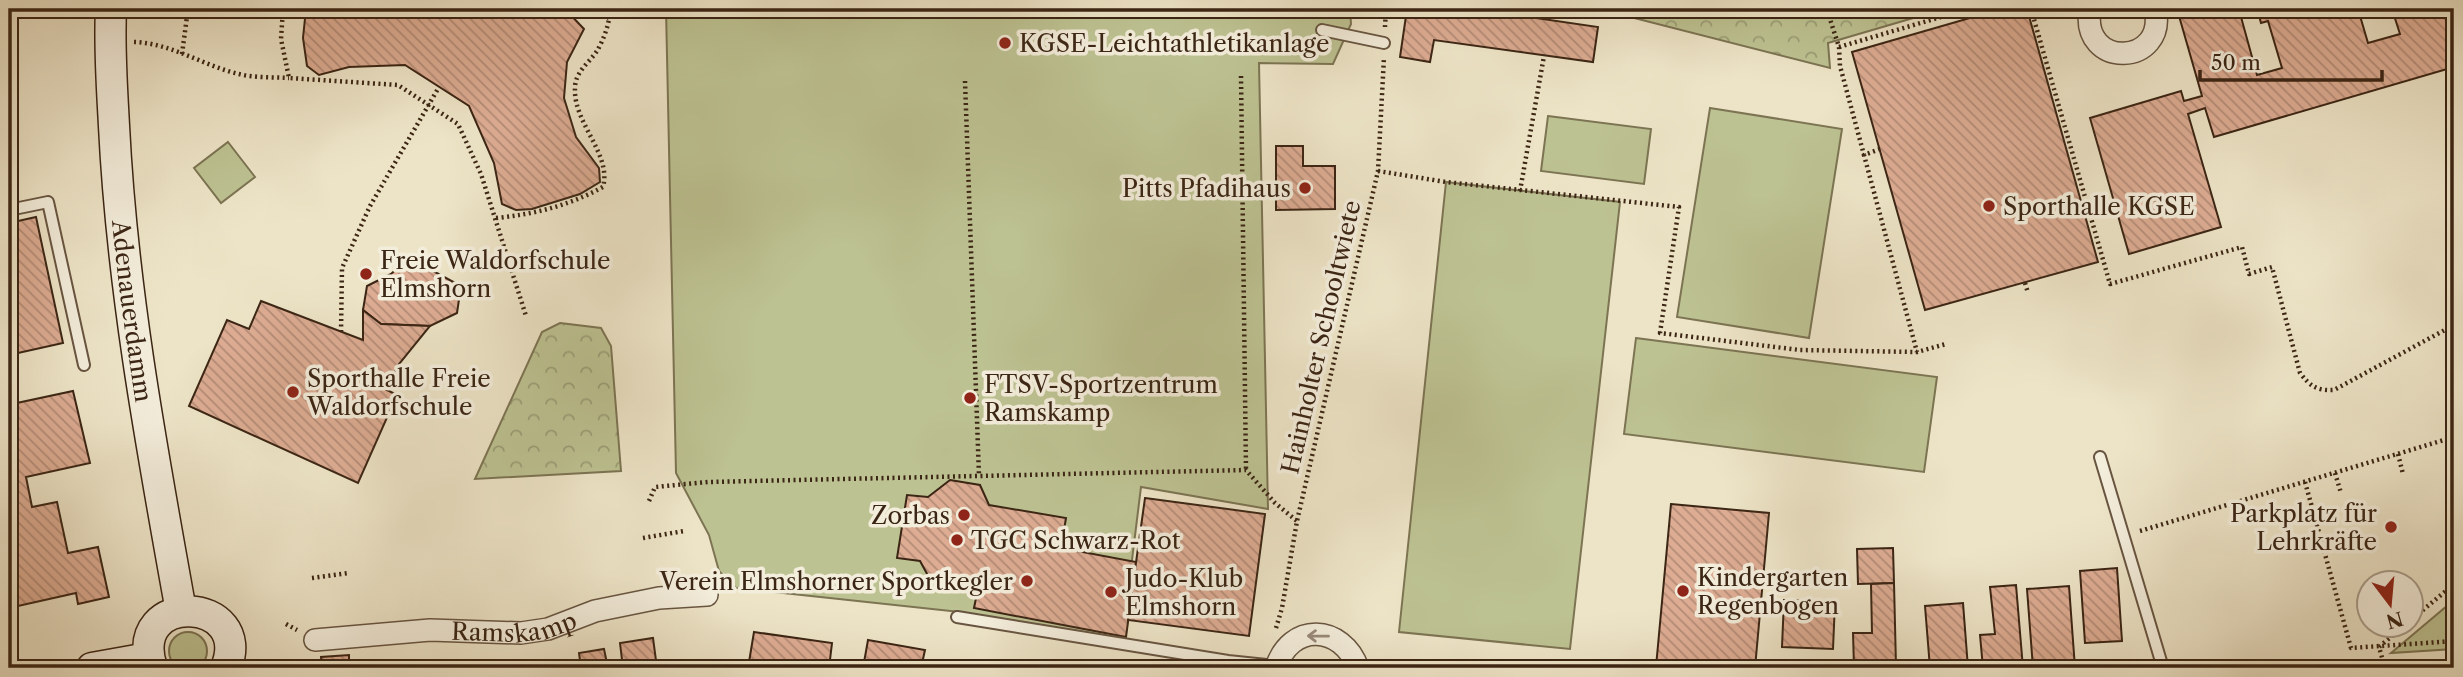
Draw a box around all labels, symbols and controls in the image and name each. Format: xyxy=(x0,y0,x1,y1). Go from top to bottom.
place label: KGSE-Leichtathletikanlage xyxy=(1019,29,1329,58)
marker: KGSE-Leichtathletikanlage xyxy=(997,35,1013,51)
scale bar xyxy=(2200,38,2382,82)
text: 50 m xyxy=(2211,50,2261,75)
place label: Pitts Pfadihaus xyxy=(1122,174,1291,203)
marker: Pitts Pfadihaus xyxy=(1297,180,1313,196)
place label: Sporthalle KGSE xyxy=(2003,192,2195,221)
street label: Hainholter Schooltwiete xyxy=(1275,197,1367,477)
marker: Sporthalle KGSE xyxy=(1981,198,1997,214)
street label: Adenauerdamm xyxy=(106,218,159,404)
place label: Freie Waldorfschule Elmshorn xyxy=(380,246,610,303)
marker: Freie Waldorfschule Elmshorn xyxy=(358,266,374,282)
place label: Sporthalle Freie Waldorfschule xyxy=(306,364,491,421)
place label: FTSV-Sportzentrum Ramskamp xyxy=(984,370,1218,427)
marker: Sporthalle Freie Waldorfschule xyxy=(285,384,301,400)
marker: FTSV-Sportzentrum Ramskamp xyxy=(962,390,978,406)
place label: Parkplatz für Lehrkräfte xyxy=(2230,499,2377,556)
place label: Zorbas xyxy=(871,501,950,530)
marker: Zorbas xyxy=(956,507,972,523)
marker: Parkplatz für Lehrkräfte xyxy=(2383,519,2399,535)
place label: TGC Schwarz-Rot xyxy=(971,526,1181,555)
marker: TGC Schwarz-Rot xyxy=(949,532,965,548)
place label: Kindergarten Regenbogen xyxy=(1697,563,1848,620)
place label: Judo-Klub Elmshorn xyxy=(1121,564,1243,621)
place label: Verein Elmshorner Sportkegler xyxy=(659,567,1013,596)
north arrow xyxy=(2354,568,2424,638)
marker: Verein Elmshorner Sportkegler xyxy=(1019,573,1035,589)
marker: Kindergarten Regenbogen xyxy=(1675,583,1691,599)
marker: Judo-Klub Elmshorn xyxy=(1103,584,1119,600)
street label: Ramskamp xyxy=(451,605,581,648)
text: N xyxy=(2383,607,2406,633)
one-way arrow xyxy=(1307,630,1330,643)

